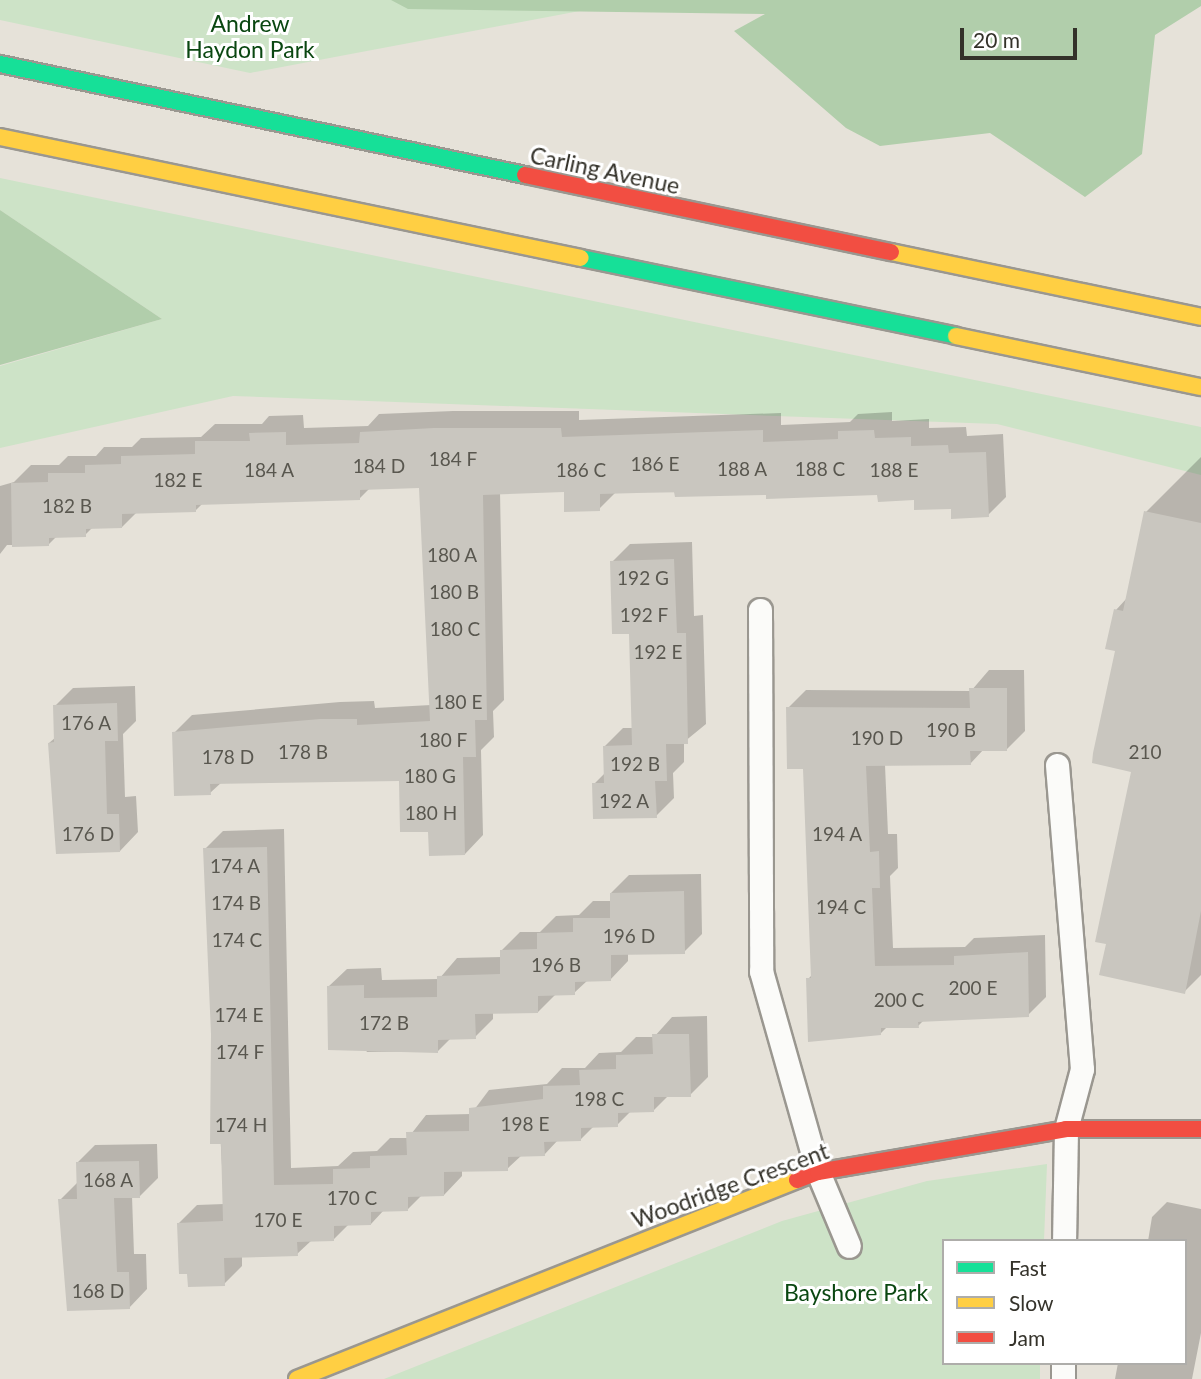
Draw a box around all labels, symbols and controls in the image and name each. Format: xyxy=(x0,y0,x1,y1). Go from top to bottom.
park label: Andrew Haydon Park xyxy=(185,9,315,63)
scale bar xyxy=(963,14,1080,58)
text: 20 m xyxy=(973,27,1020,52)
street label: Carling Avenue xyxy=(527,141,683,199)
house number: 184 F xyxy=(429,448,477,470)
house number: 186 E xyxy=(631,453,679,475)
house number: 184 D xyxy=(353,455,405,477)
house number: 188 A xyxy=(717,458,767,480)
house number: 188 C xyxy=(795,458,845,480)
house number: 184 A xyxy=(244,459,294,481)
house number: 186 C xyxy=(556,459,606,481)
house number: 188 E xyxy=(870,459,918,481)
house number: 182 E xyxy=(154,469,202,491)
house number: 182 B xyxy=(42,495,92,517)
house number: 180 A xyxy=(427,544,477,566)
house number: 192 G xyxy=(617,567,669,589)
house number: 180 B xyxy=(429,581,479,603)
house number: 192 F xyxy=(620,604,668,626)
house number: 180 C xyxy=(430,618,480,640)
house number: 192 E xyxy=(634,641,682,663)
house number: 180 E xyxy=(434,691,482,713)
house number: 176 A xyxy=(61,712,111,734)
house number: 190 B xyxy=(926,719,976,741)
house number: 190 D xyxy=(851,727,903,749)
house number: 180 F xyxy=(419,729,467,751)
house number: 178 B xyxy=(278,741,328,763)
house number: 210 xyxy=(1128,741,1162,763)
house number: 178 D xyxy=(202,746,254,768)
house number: 192 B xyxy=(610,753,660,775)
house number: 180 G xyxy=(404,765,456,787)
house number: 192 A xyxy=(599,790,649,812)
house number: 180 H xyxy=(405,802,457,824)
house number: 176 D xyxy=(62,823,114,845)
house number: 194 A xyxy=(812,823,862,845)
house number: 174 A xyxy=(210,855,260,877)
house number: 174 B xyxy=(211,892,261,914)
house number: 194 C xyxy=(816,896,866,918)
house number: 196 D xyxy=(603,925,655,947)
house number: 174 C xyxy=(212,929,262,951)
house number: 196 B xyxy=(531,954,581,976)
house number: 200 E xyxy=(949,977,997,999)
house number: 200 C xyxy=(874,989,924,1011)
house number: 174 E xyxy=(215,1004,263,1026)
house number: 172 B xyxy=(359,1012,409,1034)
house number: 174 F xyxy=(216,1041,264,1063)
house number: 198 C xyxy=(574,1088,624,1110)
house number: 198 E xyxy=(501,1113,549,1135)
house number: 174 H xyxy=(215,1114,267,1136)
street label: Woodridge Crescent xyxy=(628,1137,832,1233)
house number: 168 A xyxy=(83,1169,133,1191)
house number: 170 C xyxy=(327,1187,377,1209)
house number: 170 E xyxy=(254,1209,302,1231)
legend xyxy=(942,1239,1187,1365)
text: Fast xyxy=(1009,1255,1046,1280)
park label: Bayshore Park xyxy=(784,1278,928,1306)
house number: 168 D xyxy=(72,1280,124,1302)
text: Slow xyxy=(1009,1290,1053,1315)
text: Jam xyxy=(1009,1325,1045,1350)

